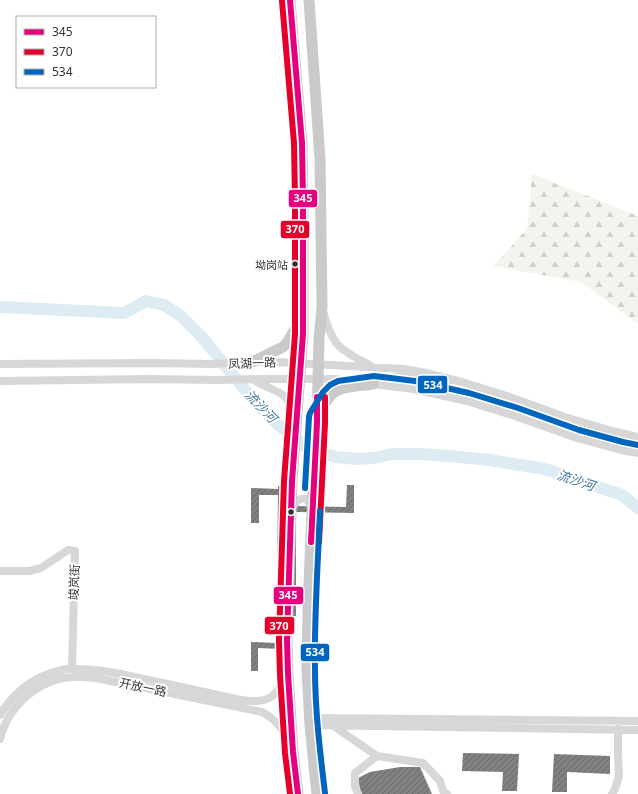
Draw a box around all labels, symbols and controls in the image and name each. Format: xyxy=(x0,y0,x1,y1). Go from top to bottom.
legend xyxy=(16,16,156,88)
text: 345 xyxy=(52,23,73,40)
text: 370 xyxy=(52,43,73,60)
text: 534 xyxy=(52,63,73,80)
line badge: 345 xyxy=(288,189,318,208)
text: 345 xyxy=(294,190,312,205)
line badge: 370 xyxy=(280,220,310,239)
text: 370 xyxy=(286,221,304,236)
place label: 坳岗站 xyxy=(255,257,288,272)
marker: 坳岗站 xyxy=(290,259,300,269)
street label: 凤湖一路 xyxy=(228,354,276,372)
line badge: 534 xyxy=(417,375,448,394)
text: 534 xyxy=(424,377,443,392)
water label: 流沙河 xyxy=(241,386,283,428)
water label: 流沙河 xyxy=(555,465,600,496)
unlabelled marker xyxy=(286,507,296,517)
street label: 竣岚街 xyxy=(65,564,83,600)
line badge: 345 xyxy=(273,586,304,605)
text: 345 xyxy=(279,587,297,602)
line badge: 370 xyxy=(264,616,295,635)
text: 370 xyxy=(270,618,288,633)
line badge: 534 xyxy=(300,643,330,662)
text: 534 xyxy=(306,644,325,659)
street label: 开放一路 xyxy=(118,674,168,700)

